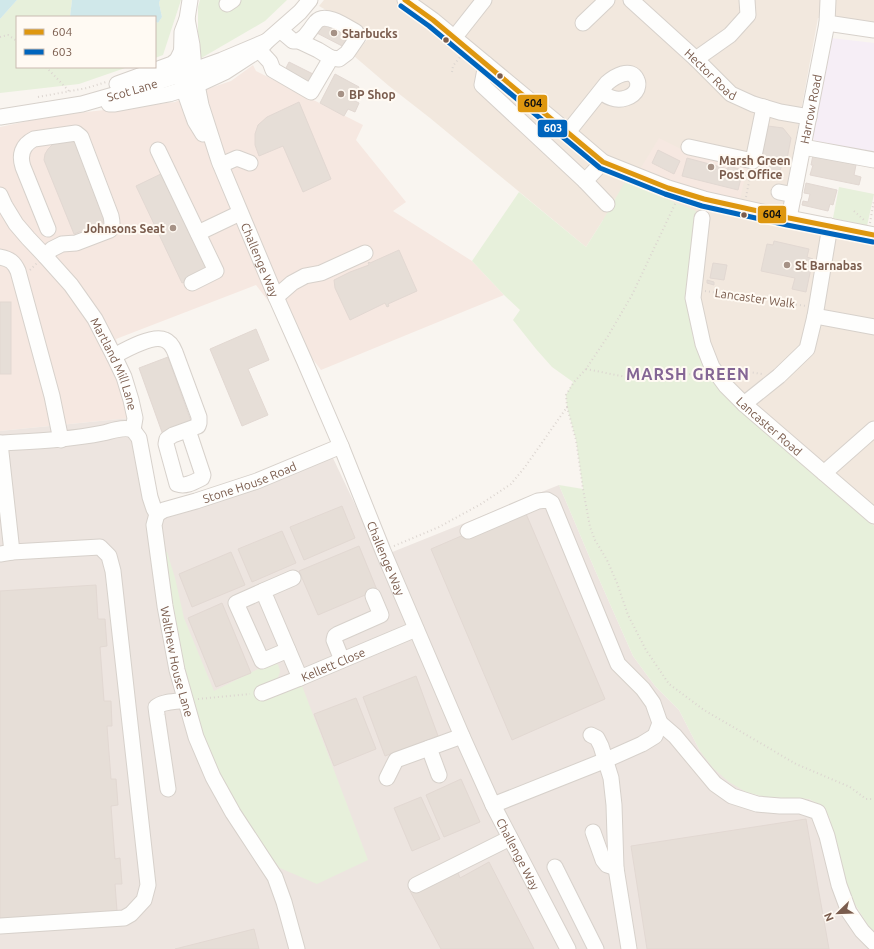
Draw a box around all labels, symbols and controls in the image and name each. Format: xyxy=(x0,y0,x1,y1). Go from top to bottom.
legend xyxy=(16,16,156,68)
text: 604 xyxy=(52,25,73,38)
place label: Starbucks xyxy=(342,27,398,40)
marker: Starbucks xyxy=(329,28,339,38)
unlabelled marker xyxy=(441,35,451,45)
text: 603 xyxy=(52,45,72,58)
street label: Hector Road xyxy=(682,46,739,102)
unlabelled marker xyxy=(495,71,505,81)
street label: Harrow Road xyxy=(797,73,823,145)
street label: Scot Lane xyxy=(105,76,159,103)
place label: BP Shop xyxy=(349,88,396,101)
marker: BP Shop xyxy=(336,89,346,99)
line badge: 604 xyxy=(517,94,548,113)
text: 604 xyxy=(524,97,542,109)
line badge: 603 xyxy=(537,119,568,138)
text: 603 xyxy=(544,122,562,134)
place label: Marsh Green Post Office xyxy=(719,154,791,181)
marker: Marsh Green Post Office xyxy=(706,162,716,172)
line badge: 604 xyxy=(757,205,787,224)
text: 604 xyxy=(763,208,781,220)
unlabelled marker xyxy=(739,210,749,220)
street label: Challenge Way xyxy=(239,221,282,299)
place label: Johnsons Seat xyxy=(84,222,165,235)
marker: Johnsons Seat xyxy=(168,223,178,233)
place label: St Barnabas xyxy=(795,259,862,272)
marker: St Barnabas xyxy=(782,260,792,270)
street label: Lancaster Walk xyxy=(714,286,796,310)
street label: Martland Mill Lane xyxy=(89,315,140,411)
district label: MARSH GREEN xyxy=(626,365,750,383)
street label: Lancaster Road xyxy=(734,394,805,458)
street label: Stone House Road xyxy=(201,459,298,505)
street label: Challenge Way xyxy=(365,519,408,597)
street label: Walthew House Lane xyxy=(159,605,196,718)
street label: Kellett Close xyxy=(299,645,367,683)
street label: Challenge Way xyxy=(494,816,543,892)
north arrow xyxy=(818,893,858,933)
text: N xyxy=(822,911,836,923)

